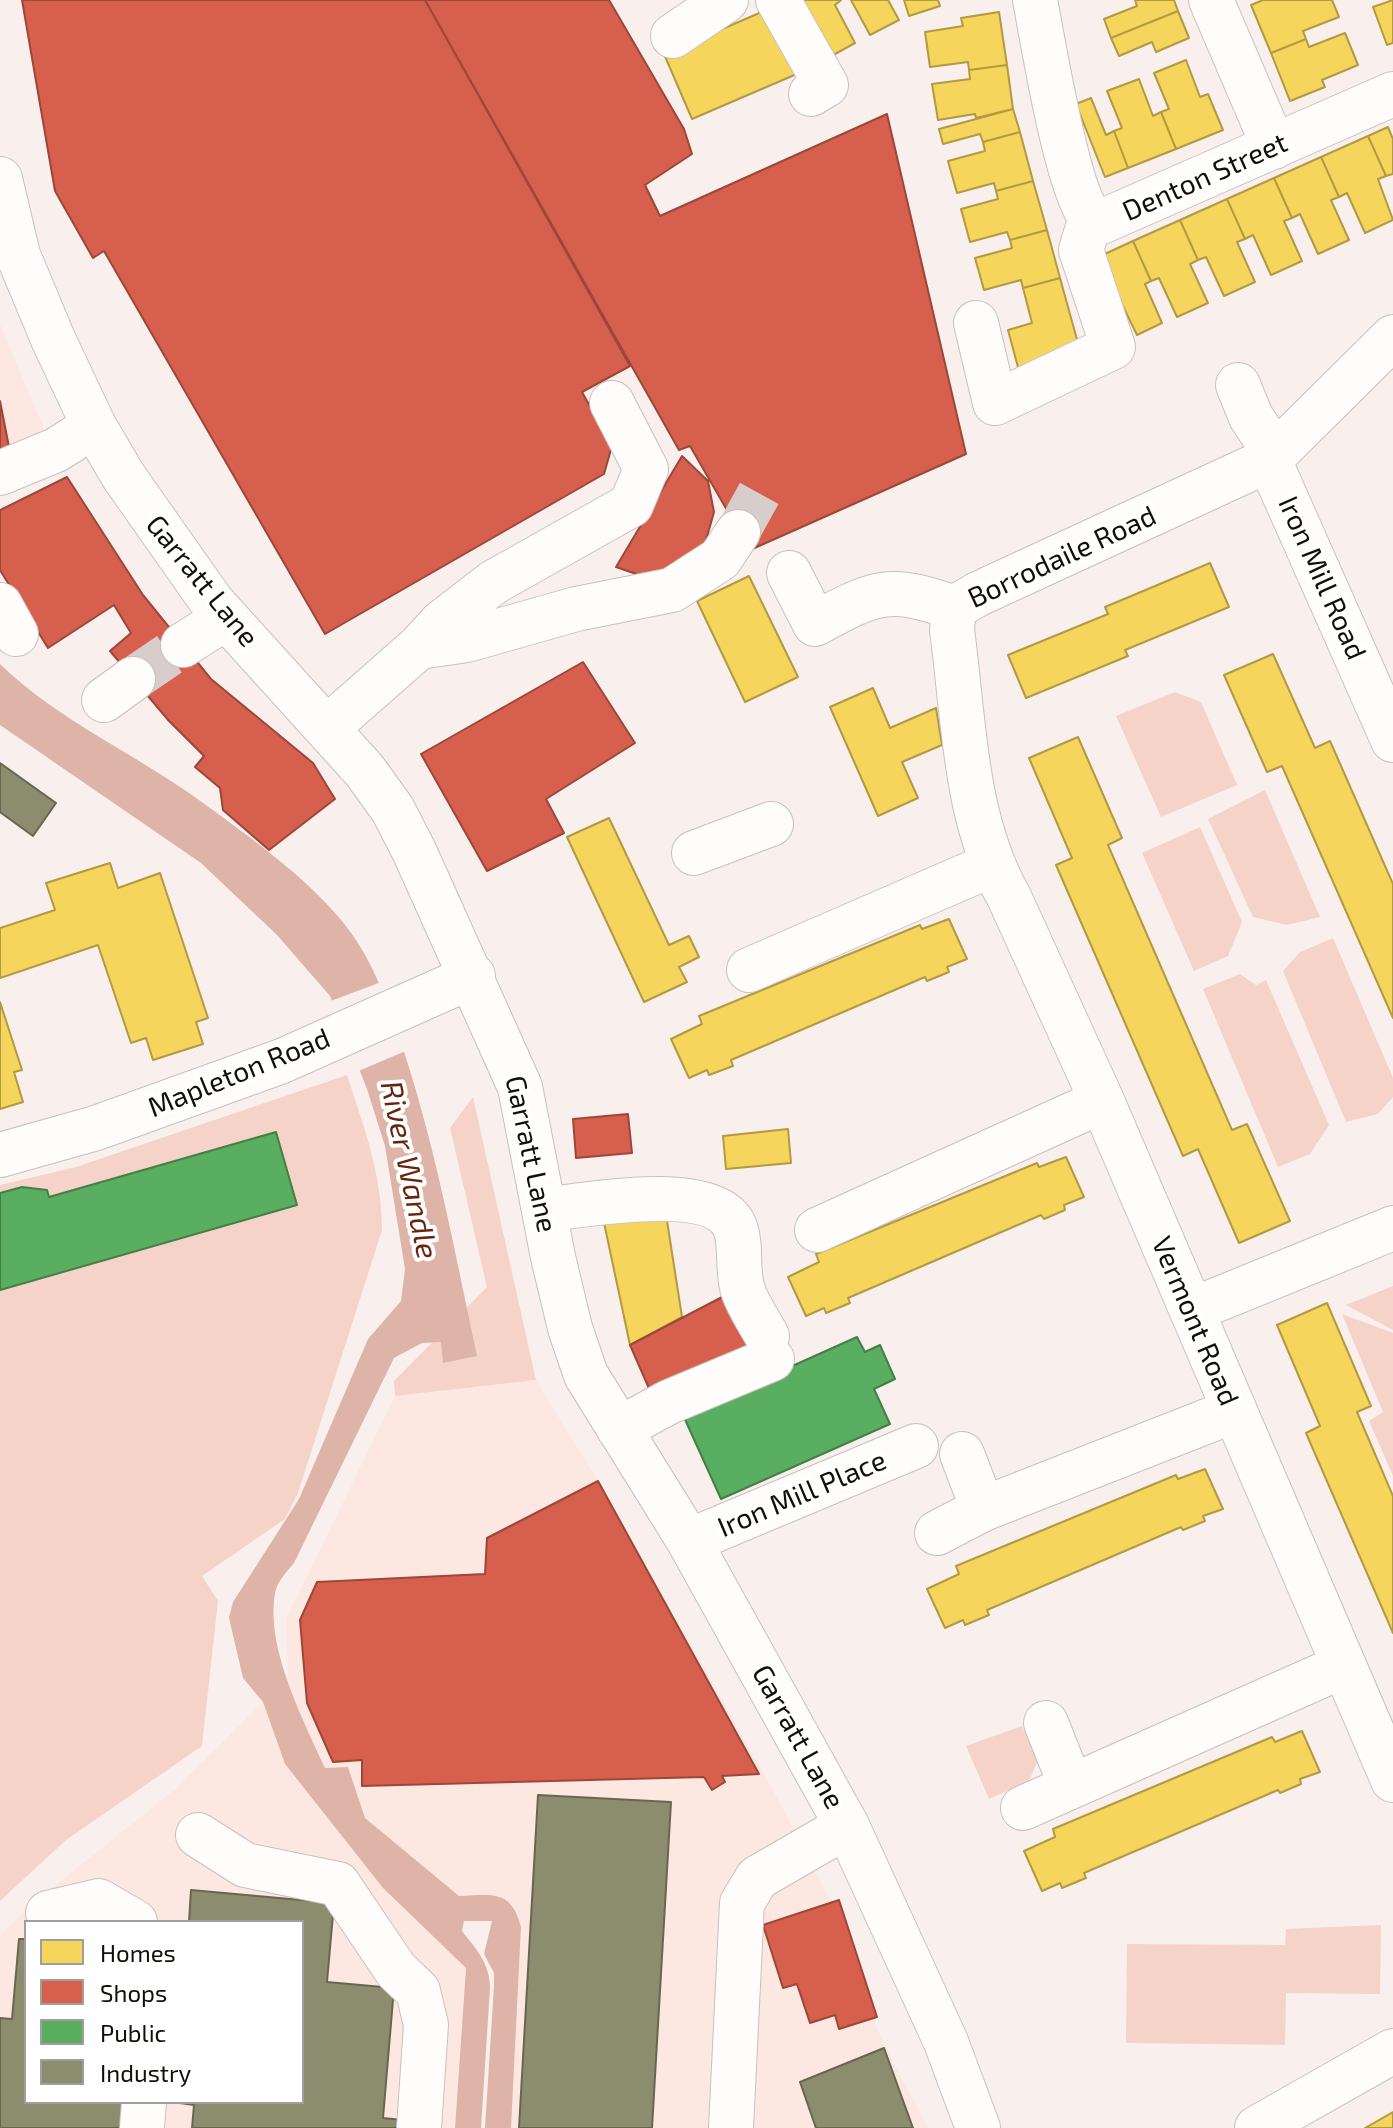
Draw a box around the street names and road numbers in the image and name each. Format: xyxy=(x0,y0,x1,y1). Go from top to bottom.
street label: Denton Street xyxy=(1117,126,1293,228)
street label: Iron Mill Road xyxy=(1271,491,1373,665)
street label: Borrodaile Road xyxy=(963,499,1161,615)
street label: Garratt Lane xyxy=(139,508,265,654)
street label: Mapleton Road xyxy=(143,1021,335,1125)
street label: Garratt Lane xyxy=(498,1073,564,1235)
street label: Vermont Road xyxy=(1144,1231,1246,1411)
street label: Iron Mill Place xyxy=(713,1443,891,1545)
street label: Garratt Lane xyxy=(745,1659,851,1815)

